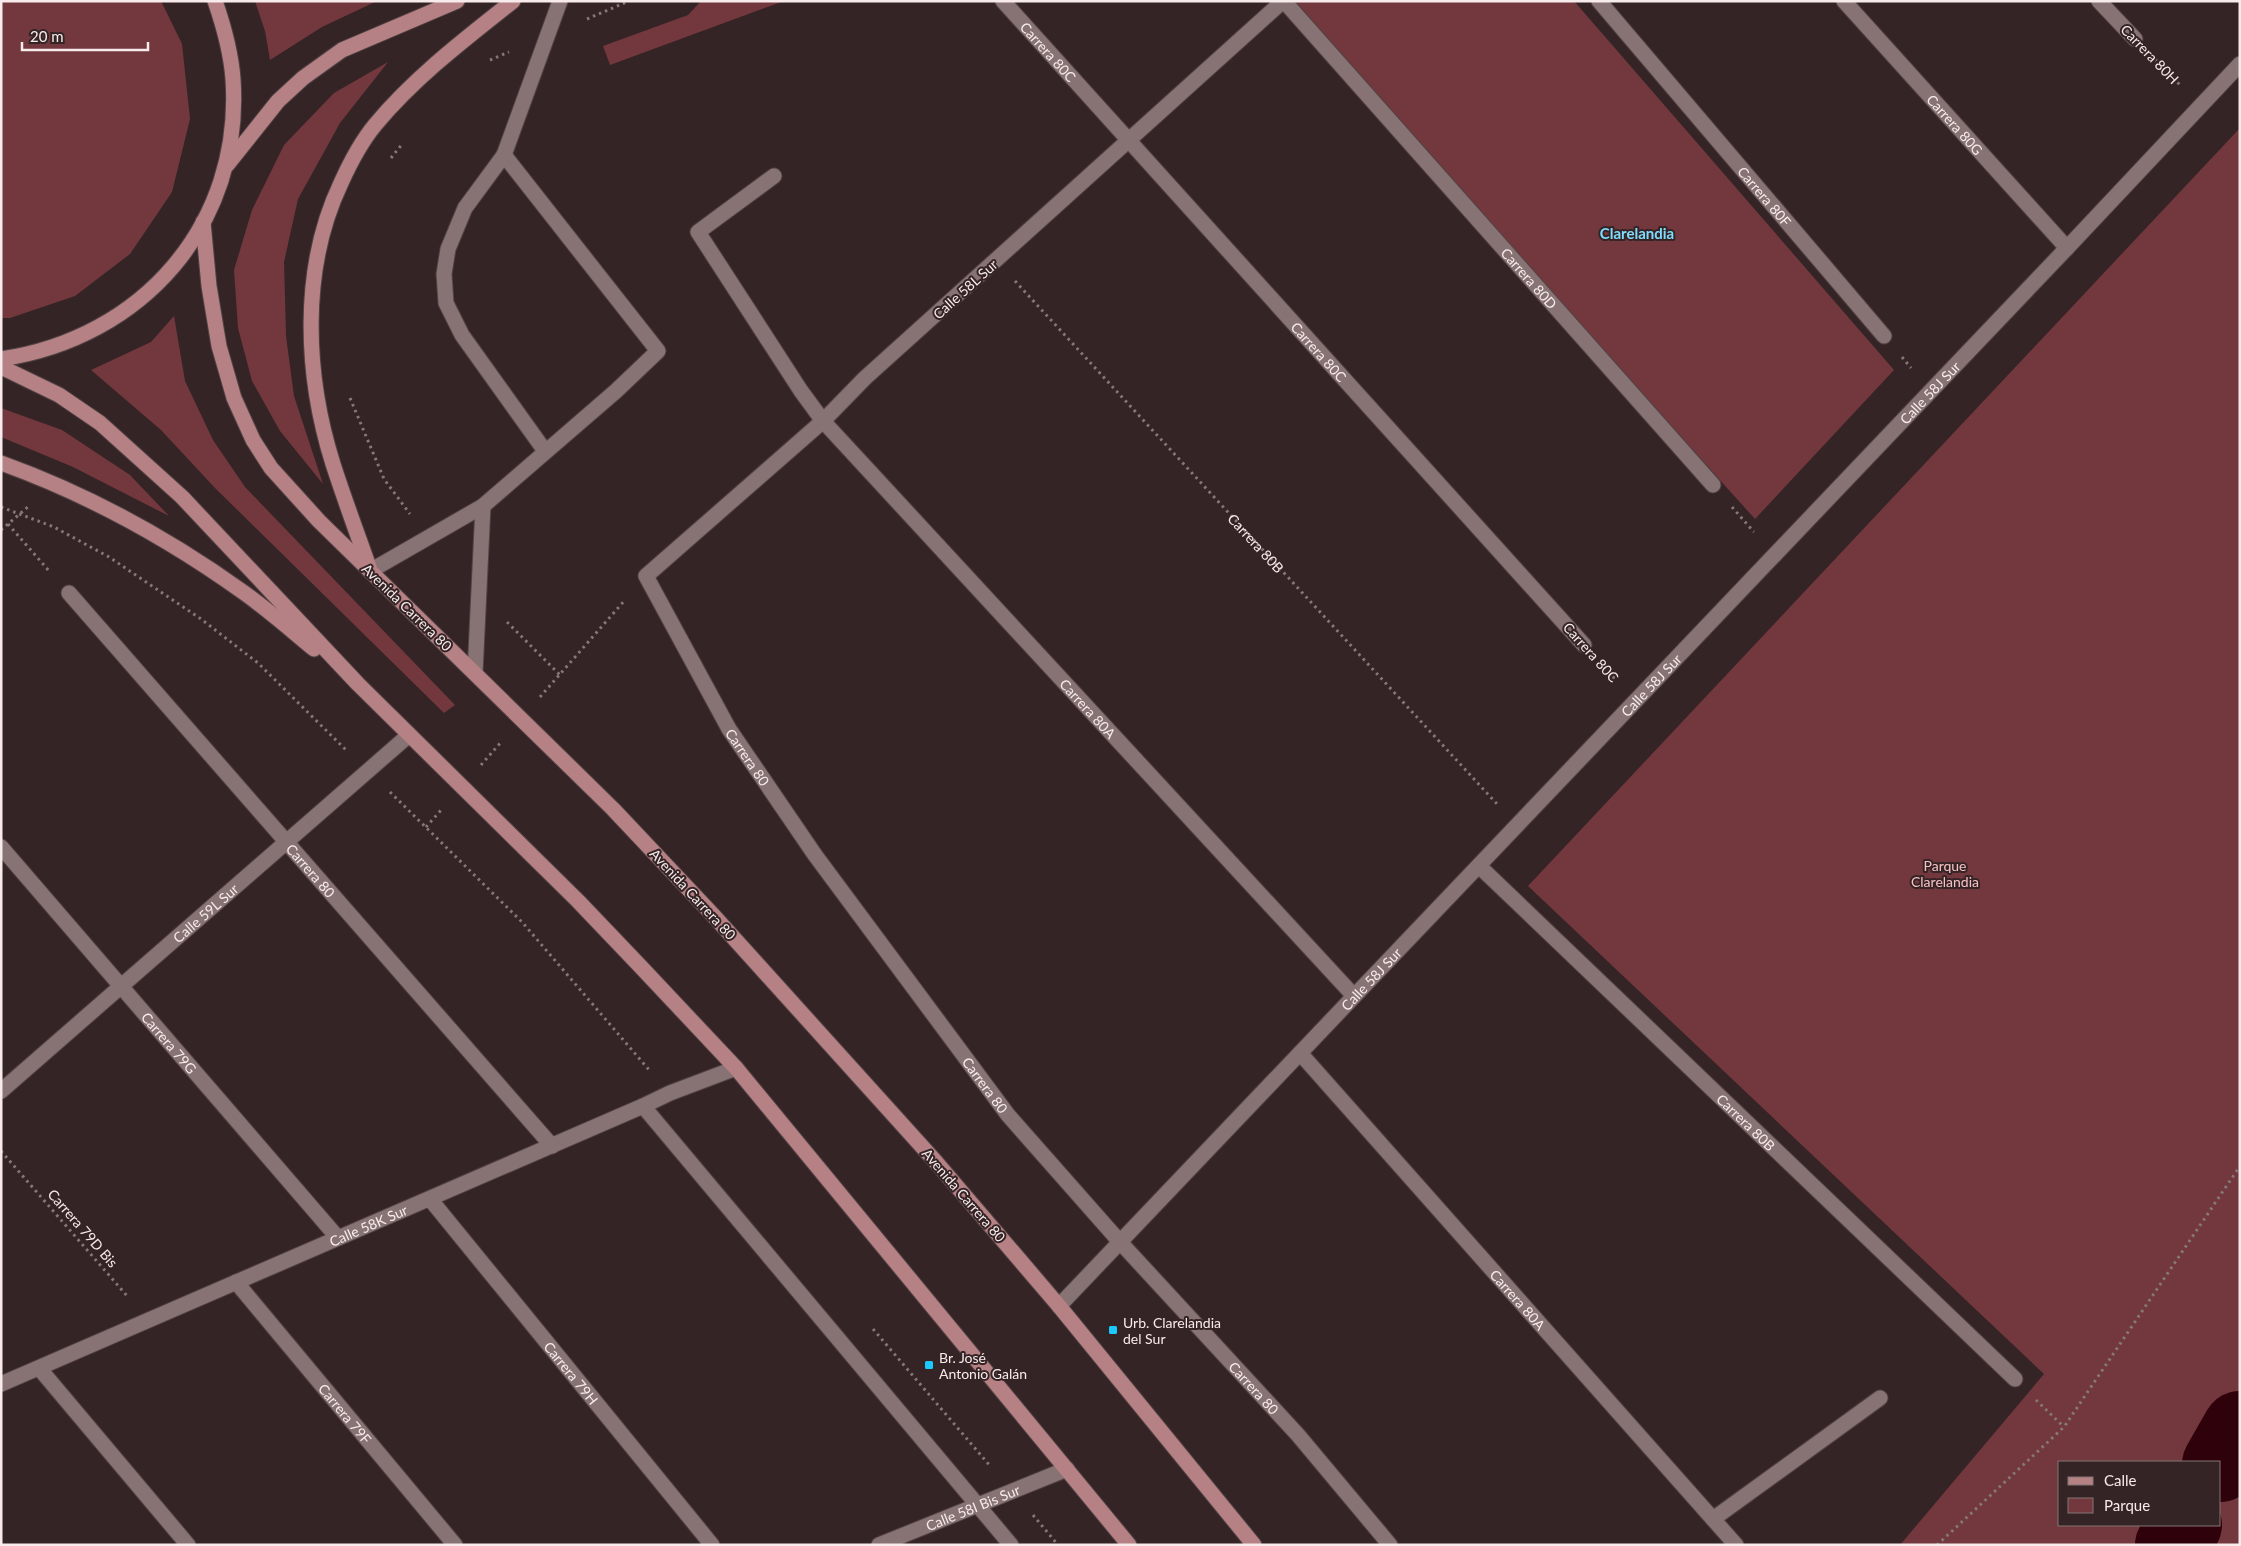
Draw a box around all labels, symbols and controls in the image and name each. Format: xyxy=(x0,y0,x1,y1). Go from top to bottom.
street label: Carrera 80C xyxy=(1017,18,1080,85)
scale bar xyxy=(22,20,149,52)
street label: Carrera 80H xyxy=(2117,21,2183,87)
text: 20 m xyxy=(30,27,64,45)
street label: Carrera 80G xyxy=(1924,90,1987,158)
street label: Carrera 80F xyxy=(1735,163,1795,229)
district label: Clarelandia xyxy=(1600,224,1674,242)
street label: Carrera 80D xyxy=(1498,244,1561,312)
street label: Calle 58L Sur xyxy=(929,256,1001,322)
street label: Carrera 80C xyxy=(1288,318,1351,385)
street label: Calle 58J Sur xyxy=(1896,357,1963,427)
street label: Carrera 80B xyxy=(1225,510,1288,576)
street label: Avenida Carrera 80 xyxy=(359,560,455,654)
street label: Carrera 80C xyxy=(1560,619,1623,686)
street label: Calle 58J Sur xyxy=(1617,650,1685,720)
street label: Carrera 80A xyxy=(1057,675,1120,742)
street label: Carrera 80 xyxy=(723,725,773,789)
street label: Carrera 80 xyxy=(283,840,339,900)
street label: Avenida Carrera 80 xyxy=(646,845,740,943)
park label: Parque Clarelandia xyxy=(1911,857,1979,890)
street label: Calle 59L Sur xyxy=(169,880,241,946)
street label: Calle 58J Sur xyxy=(1337,944,1405,1014)
street label: Carrera 79G xyxy=(138,1008,201,1077)
street label: Carrera 80 xyxy=(959,1053,1012,1116)
street label: Carrera 80B xyxy=(1714,1090,1779,1154)
street label: Avenida Carrera 80 xyxy=(919,1145,1009,1245)
street label: Carrera 79D Bis xyxy=(44,1185,122,1271)
street label: Calle 58K Sur xyxy=(326,1201,410,1249)
street label: Carrera 80A xyxy=(1487,1266,1550,1333)
place label: Urb. Clarelandia del Sur xyxy=(1123,1314,1221,1347)
marker: Urb. Clarelandia del Sur xyxy=(1107,1324,1119,1336)
street label: Carrera 79H xyxy=(541,1338,602,1408)
place label: Br. José Antonio Galán xyxy=(939,1349,1027,1382)
street label: Carrera 80 xyxy=(1226,1358,1283,1417)
marker: Br. José Antonio Galán xyxy=(923,1359,935,1371)
street label: Carrera 79F xyxy=(315,1380,375,1447)
legend xyxy=(2058,1461,2221,1526)
text: Calle xyxy=(2104,1471,2137,1489)
street label: Calle 58I Bis Sur xyxy=(923,1481,1022,1534)
text: Parque xyxy=(2104,1496,2150,1514)

